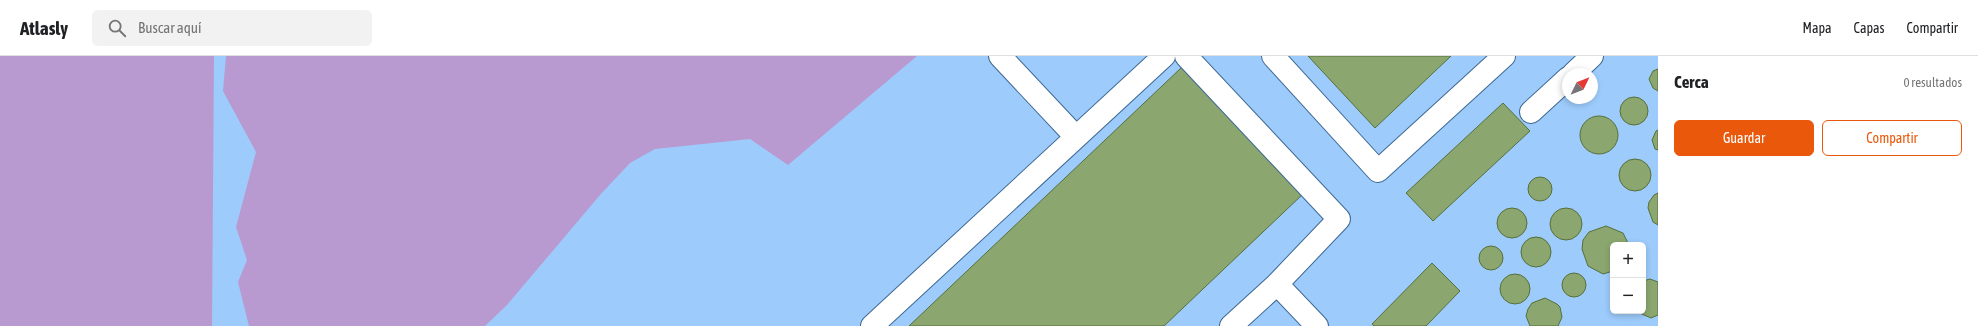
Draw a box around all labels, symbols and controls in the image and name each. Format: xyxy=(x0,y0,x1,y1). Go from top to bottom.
search box xyxy=(92,10,372,46)
text: Atlasly xyxy=(20,17,68,39)
icon: search xyxy=(106,17,128,39)
text: Buscar aquí xyxy=(138,19,201,36)
text: Mapa xyxy=(1803,20,1832,36)
text: Capas xyxy=(1854,20,1885,36)
text: Compartir xyxy=(1907,20,1958,36)
north arrow xyxy=(1562,68,1598,104)
text: Cerca xyxy=(1674,72,1709,92)
text: 0 resultados xyxy=(1903,75,1962,90)
button: Guardar xyxy=(1674,120,1814,156)
button: Compartir xyxy=(1822,120,1962,156)
map controls xyxy=(1610,242,1646,314)
button: + xyxy=(1610,242,1646,278)
button: − xyxy=(1610,278,1646,314)

